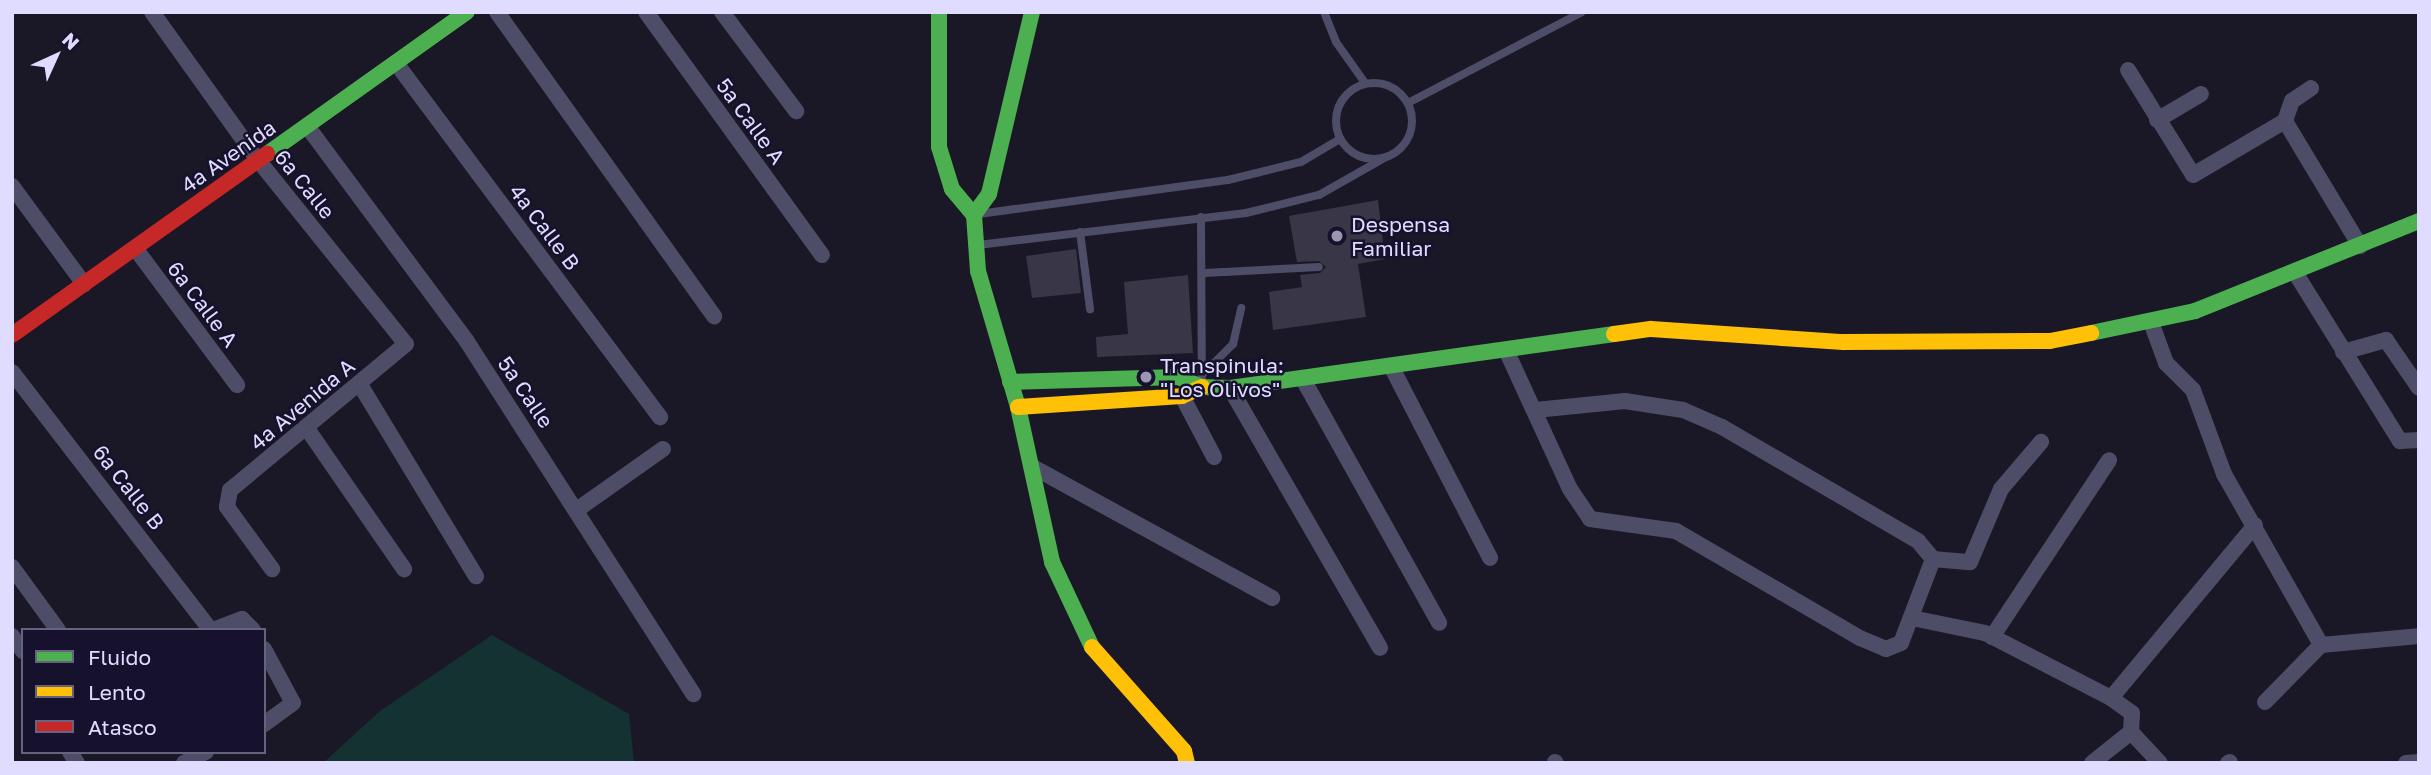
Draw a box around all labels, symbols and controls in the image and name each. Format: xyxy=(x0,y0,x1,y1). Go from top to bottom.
north arrow xyxy=(21,21,91,91)
text: N xyxy=(58,28,84,54)
street label: 5a Calle A xyxy=(711,73,791,169)
street label: 4a Avenida xyxy=(176,114,280,198)
street label: 6a Calle xyxy=(270,144,340,224)
street label: 4a Calle B xyxy=(505,179,585,275)
place label: Despensa Familiar xyxy=(1351,211,1450,261)
marker: Despensa Familiar xyxy=(1329,228,1345,244)
street label: 6a Calle A xyxy=(163,256,243,352)
street label: 5a Calle xyxy=(493,351,559,433)
place label: Transpinula: "Los Olivos" xyxy=(1160,352,1284,402)
street label: 4a Avenida A xyxy=(245,353,359,455)
marker: Transpinula: "Los Olivos" xyxy=(1138,369,1154,385)
street label: 6a Calle B xyxy=(88,440,170,534)
legend xyxy=(21,628,266,754)
text: Fluido xyxy=(88,644,151,670)
text: Lento xyxy=(88,679,146,705)
text: Atasco xyxy=(88,714,157,740)

